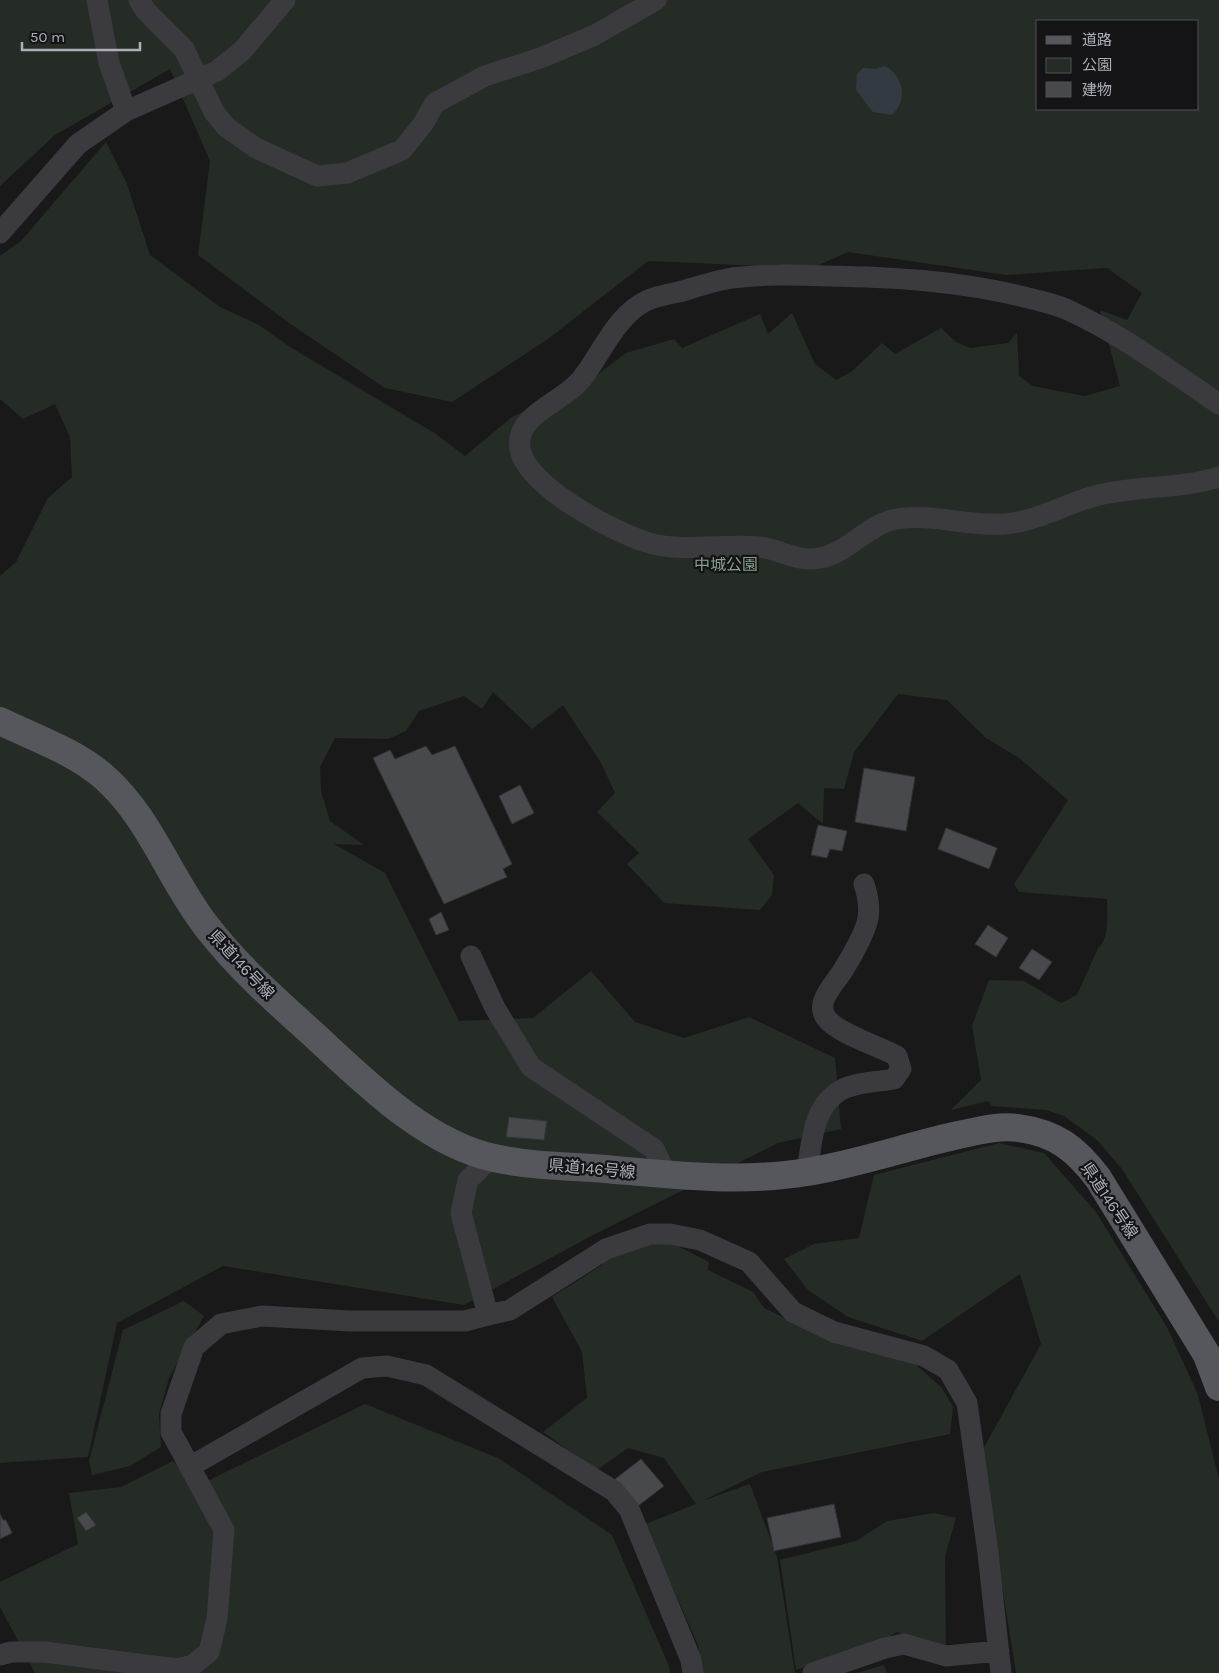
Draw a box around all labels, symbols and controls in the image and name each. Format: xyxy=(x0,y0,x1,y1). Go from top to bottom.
scale bar xyxy=(22,20,140,52)
legend xyxy=(1036,20,1199,110)
text: 50 m xyxy=(30,28,65,46)
text: 道路 xyxy=(1082,31,1112,49)
text: 公園 xyxy=(1082,56,1112,74)
text: 建物 xyxy=(1082,81,1112,99)
park label: 中城公園 xyxy=(694,555,758,574)
street label: 県道146号線 xyxy=(205,926,278,1003)
street label: 県道146号線 xyxy=(548,1155,636,1182)
street label: 県道146号線 xyxy=(1077,1159,1142,1242)

